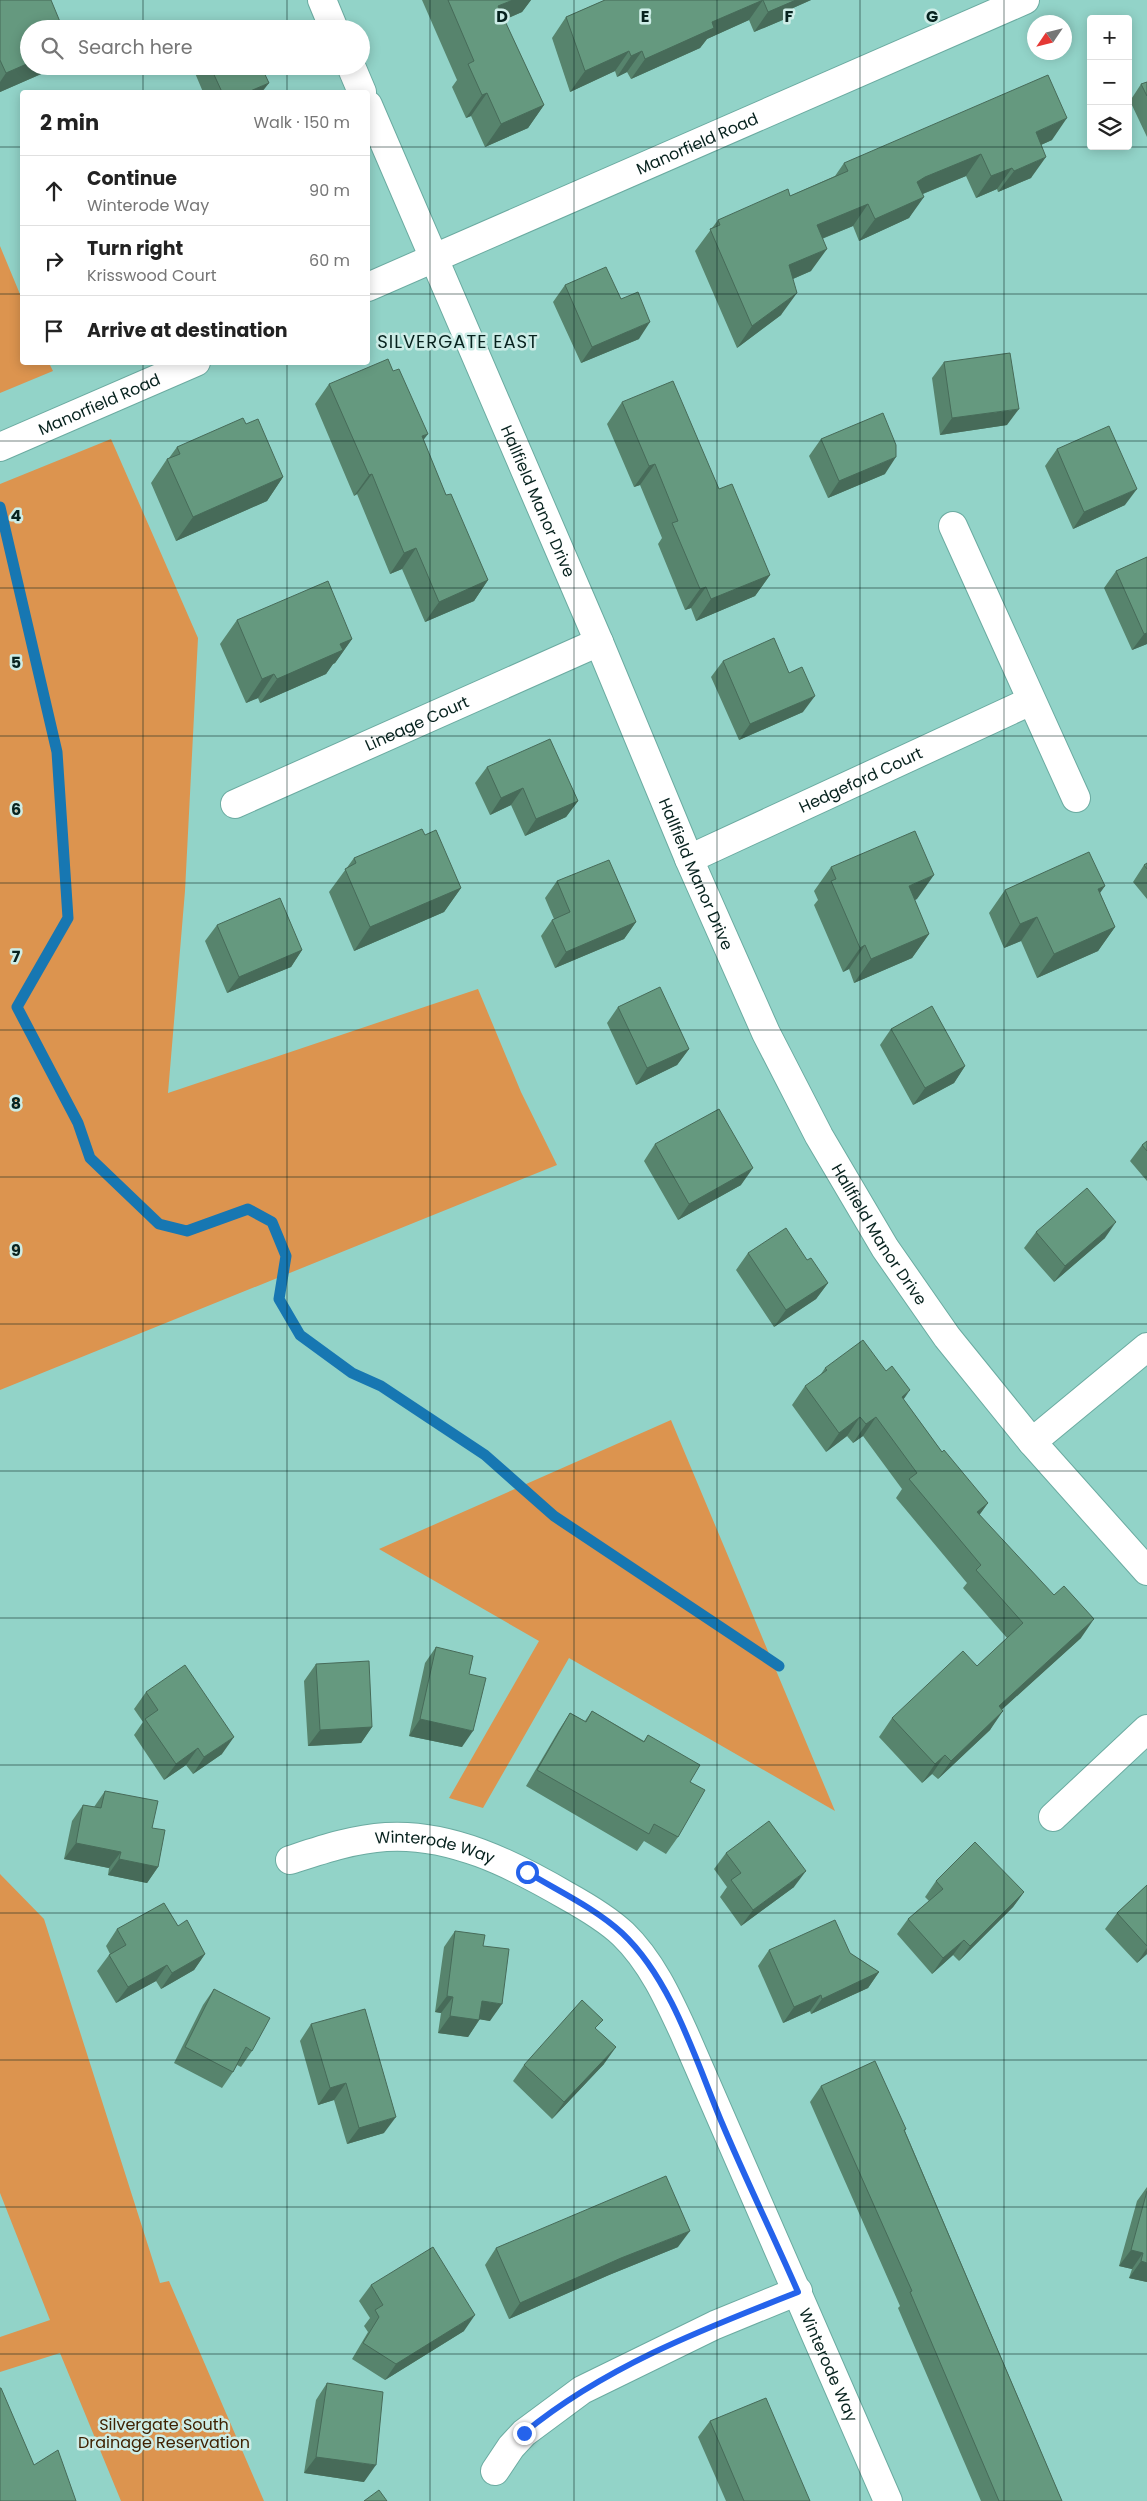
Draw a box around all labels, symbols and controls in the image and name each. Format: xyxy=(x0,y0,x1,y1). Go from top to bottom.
text: D xyxy=(496,5,508,28)
text: E xyxy=(641,5,649,28)
text: F xyxy=(785,5,794,28)
text: G xyxy=(926,5,938,28)
north arrow xyxy=(1027,15,1072,60)
map controls xyxy=(1087,15,1132,150)
button: + xyxy=(1087,15,1132,60)
search box xyxy=(20,20,370,75)
icon: search xyxy=(38,34,66,62)
text: Search here xyxy=(78,34,192,61)
button: − xyxy=(1087,60,1132,105)
button: layers xyxy=(1087,105,1132,150)
street label: Manorfield Road xyxy=(632,107,762,180)
text: 2 min xyxy=(40,108,99,137)
text: Walk · 150 m xyxy=(253,111,350,134)
text: Continue xyxy=(87,165,177,192)
icon: ahead xyxy=(40,177,68,205)
text: 90 m xyxy=(309,179,350,202)
text: Winterode Way xyxy=(87,194,209,217)
text: Turn right xyxy=(87,235,183,262)
icon: right xyxy=(40,247,68,275)
text: 60 m xyxy=(309,249,350,272)
text: Krisswood Court xyxy=(87,264,217,287)
icon: arrive xyxy=(40,317,68,345)
text: Arrive at destination xyxy=(87,317,288,344)
district label: SILVERGATE EAST xyxy=(377,329,539,354)
street label: Manorfield Road xyxy=(34,367,164,441)
street label: Hallfield Manor Drive xyxy=(495,421,581,581)
text: 4 xyxy=(11,504,22,527)
text: 5 xyxy=(11,651,21,674)
street label: Lineage Court xyxy=(361,690,473,756)
street label: Hedgeford Court xyxy=(795,741,926,818)
street label: Hallfield Manor Drive xyxy=(653,794,739,954)
text: 6 xyxy=(11,798,21,821)
text: 7 xyxy=(12,945,21,968)
text: 8 xyxy=(11,1092,21,1115)
street label: Hallfield Manor Drive xyxy=(826,1159,933,1310)
text: 9 xyxy=(11,1239,21,1262)
street label: Winterode Way xyxy=(374,1825,498,1869)
route start xyxy=(516,1861,539,1884)
street label: Winterode Way xyxy=(794,2304,864,2425)
park label: Silvergate South Drainage Reservation xyxy=(78,2413,250,2454)
route end xyxy=(513,2422,536,2445)

